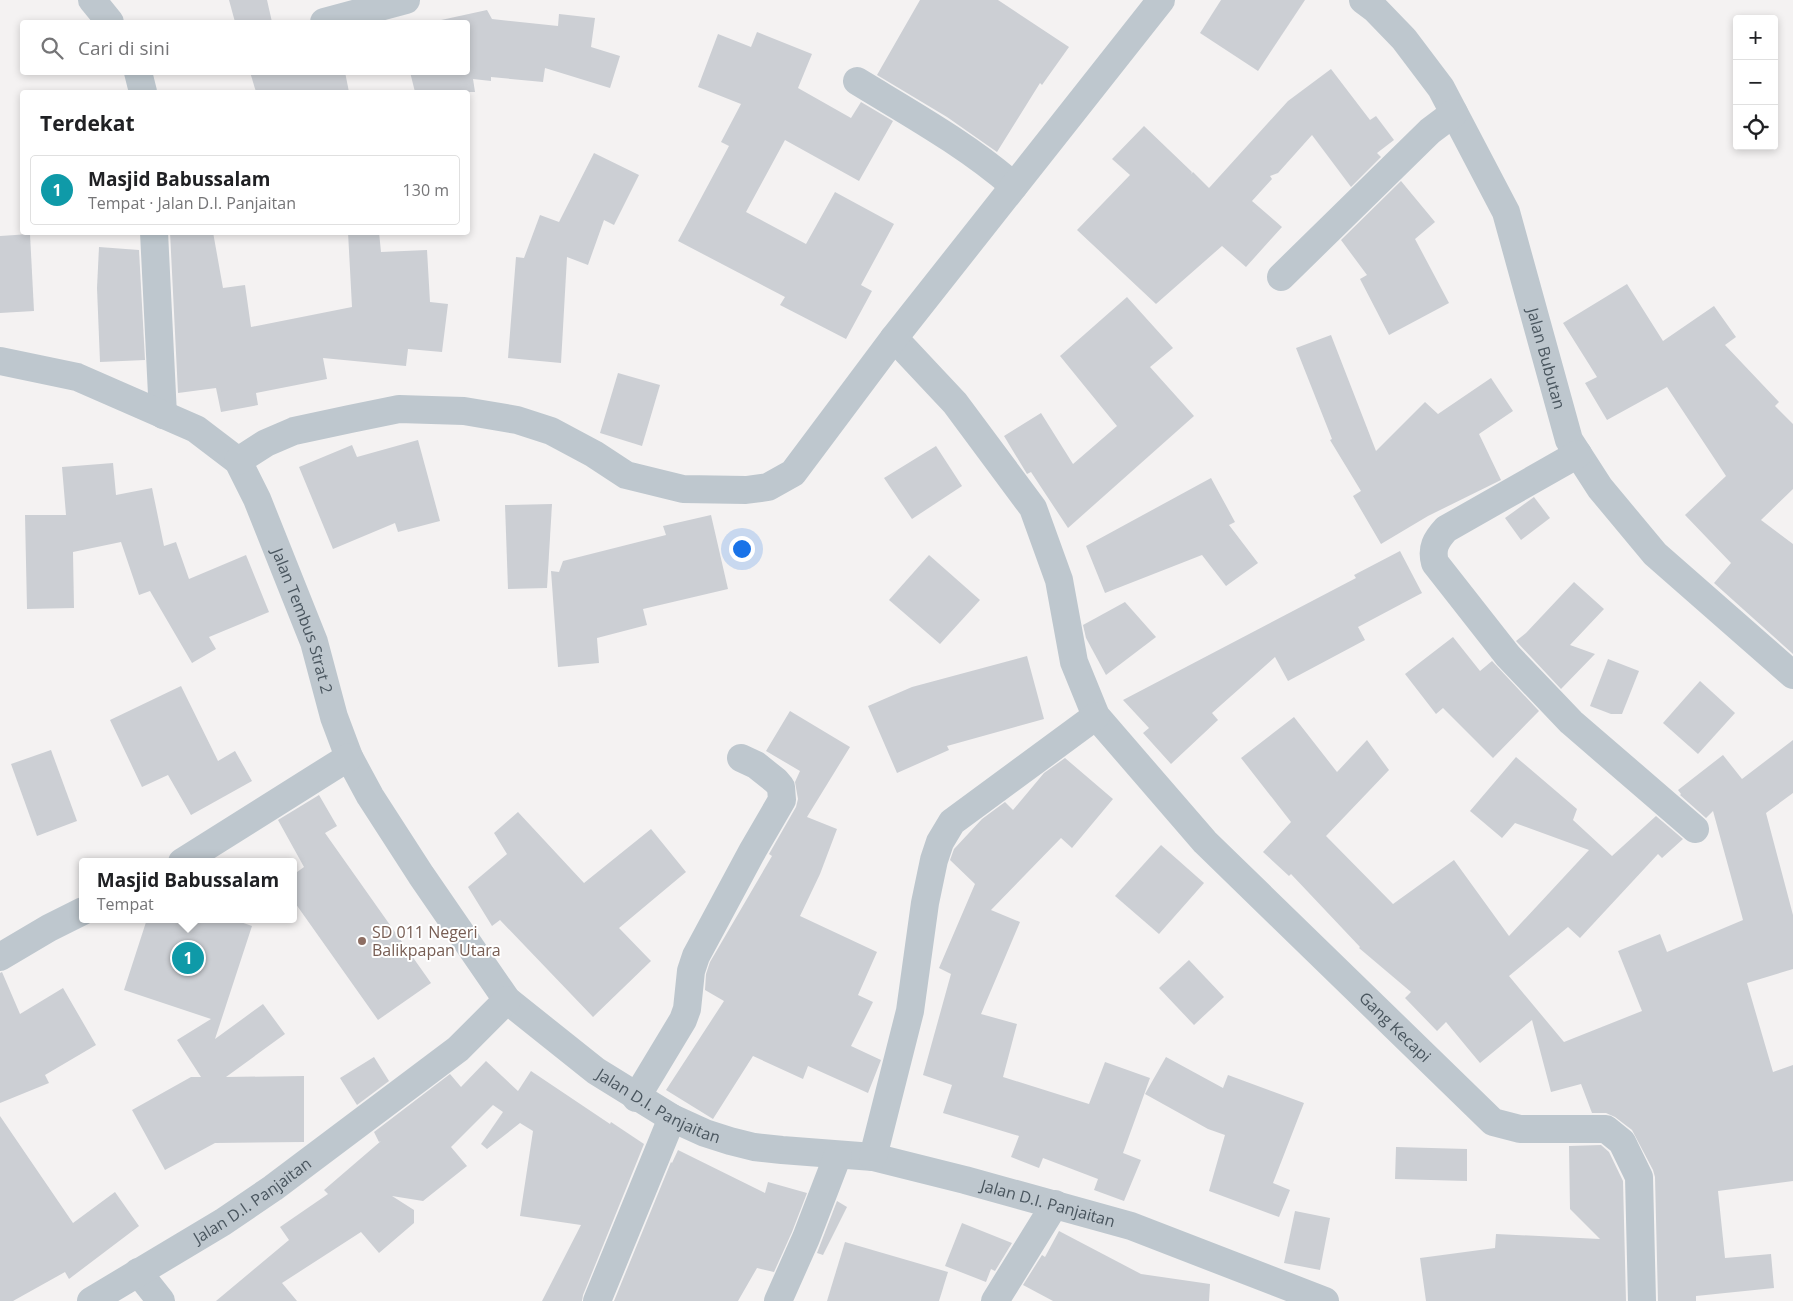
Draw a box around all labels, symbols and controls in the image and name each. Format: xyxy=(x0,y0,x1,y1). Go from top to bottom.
map controls xyxy=(1733,15,1778,150)
button: + xyxy=(1733,15,1778,60)
search box xyxy=(20,20,470,75)
icon: search xyxy=(38,34,66,62)
text: Cari di sini xyxy=(78,35,170,61)
button: − xyxy=(1733,60,1778,105)
button: locate xyxy=(1733,105,1778,150)
text: Terdekat xyxy=(40,109,135,137)
text: Masjid Babussalam xyxy=(88,166,270,192)
text: 1 xyxy=(52,179,62,201)
text: 130 m xyxy=(403,179,449,201)
text: Tempat · Jalan D.I. Panjaitan xyxy=(88,192,296,214)
street label: Jalan Bubutan xyxy=(1521,303,1571,412)
your location xyxy=(729,536,755,562)
street label: Jalan Tembus Strat 2 xyxy=(266,543,338,696)
popup xyxy=(79,858,297,923)
text: Masjid Babussalam xyxy=(97,867,279,893)
text: Tempat xyxy=(97,893,154,915)
place label: SD 011 Negeri Balikpapan Utara xyxy=(372,921,501,961)
marker: SD 011 Negeri Balikpapan Utara xyxy=(356,935,368,947)
pin: 1 xyxy=(172,939,204,977)
street label: Gang Kecapi xyxy=(1354,987,1436,1067)
street label: Jalan D.I. Panjaitan xyxy=(591,1062,723,1148)
street label: Jalan D.I. Panjaitan xyxy=(187,1152,316,1249)
street label: Jalan D.I. Panjaitan xyxy=(976,1173,1118,1232)

